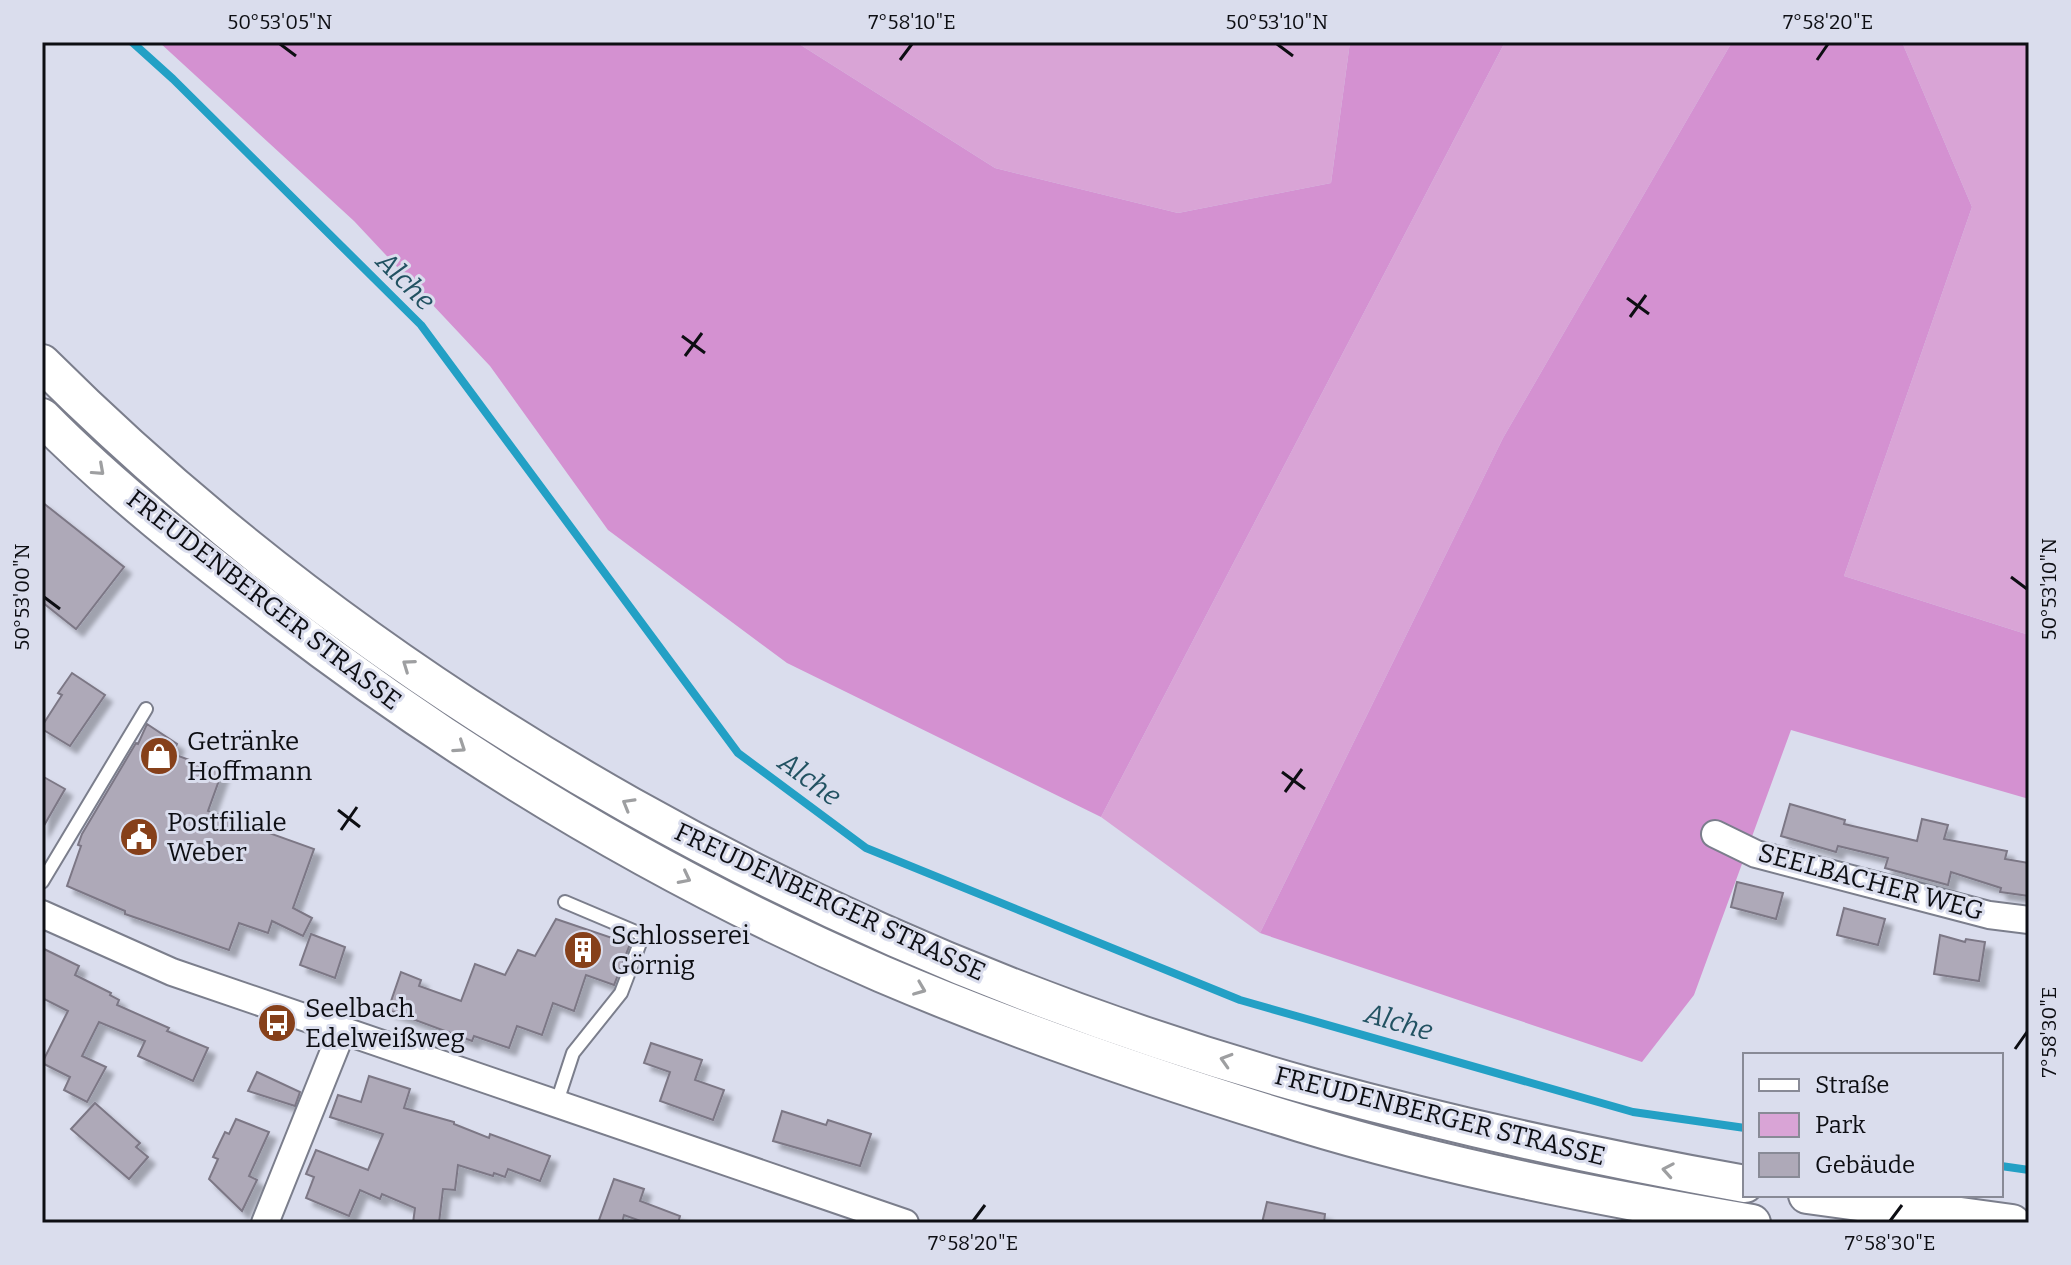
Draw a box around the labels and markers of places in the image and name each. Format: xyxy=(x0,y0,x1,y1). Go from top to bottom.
place label: Getränke Hoffmann xyxy=(187,726,313,787)
shop icon: Getränke Hoffmann xyxy=(138,735,180,777)
place label: Postfiliale Weber xyxy=(167,807,287,868)
public building icon: Postfiliale Weber xyxy=(118,816,160,858)
place label: Schlosserei Görnig xyxy=(611,920,750,981)
building icon: Schlosserei Görnig xyxy=(562,929,604,971)
place label: Seelbach Edelweißweg xyxy=(305,993,465,1054)
bus stop icon: Seelbach Edelweißweg xyxy=(256,1002,298,1044)

